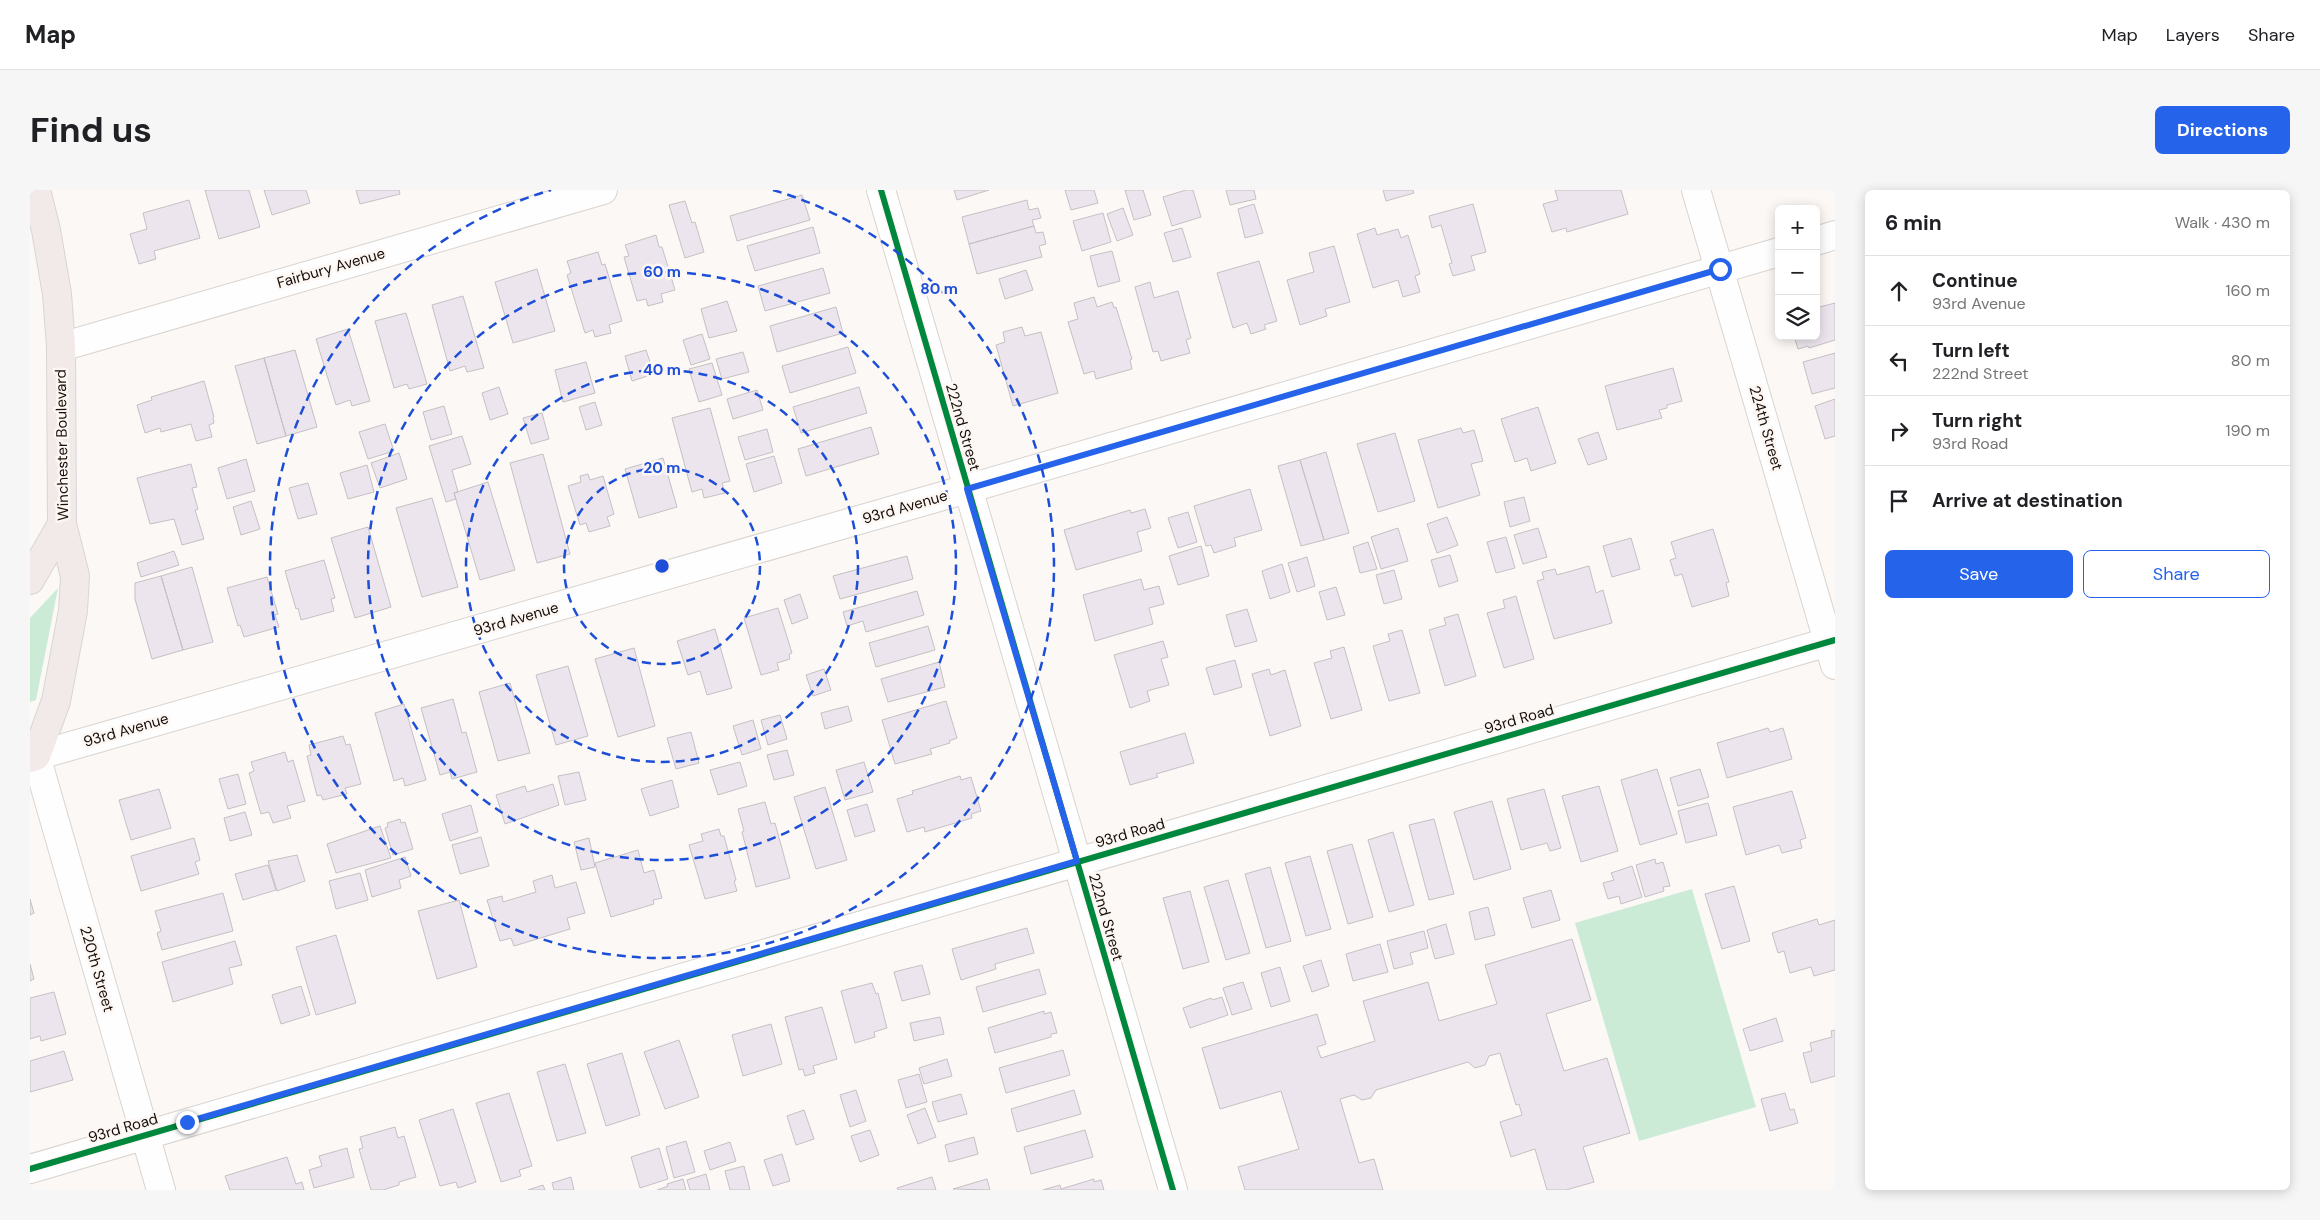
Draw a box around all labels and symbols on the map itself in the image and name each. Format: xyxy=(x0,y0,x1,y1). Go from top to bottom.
street label: Fairbury Avenue xyxy=(275,243,387,293)
route start xyxy=(1709,258,1732,281)
text: 60 m xyxy=(643,262,681,282)
text: 80 m xyxy=(920,279,958,299)
text: 40 m xyxy=(643,360,681,380)
street label: Winchester Boulevard xyxy=(51,369,73,521)
street label: 222nd Street xyxy=(941,381,985,473)
street label: 224th Street xyxy=(1744,383,1788,473)
text: 20 m xyxy=(644,458,680,478)
street label: 93rd Avenue xyxy=(860,485,950,529)
centre of rings xyxy=(653,557,671,575)
street label: 93rd Avenue xyxy=(471,597,561,641)
street label: 93rd Road xyxy=(1482,700,1556,738)
street label: 93rd Avenue xyxy=(81,708,171,752)
street label: 93rd Road xyxy=(1093,814,1167,852)
street label: 222nd Street xyxy=(1084,871,1128,963)
street label: 220th Street xyxy=(75,924,119,1014)
street label: 93rd Road xyxy=(86,1109,160,1147)
route end xyxy=(176,1111,199,1134)

